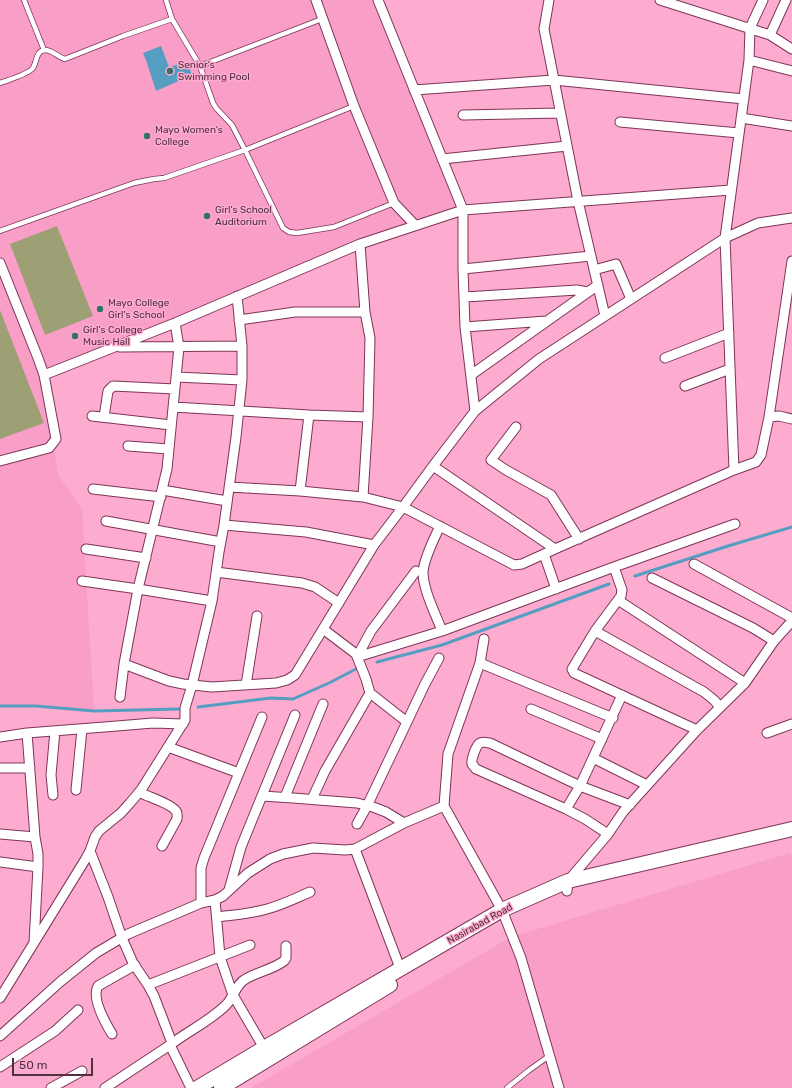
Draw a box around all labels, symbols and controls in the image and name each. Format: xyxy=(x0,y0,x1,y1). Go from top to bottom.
place label: Senior's Swimming Pool xyxy=(178,59,250,82)
marker: Senior's Swimming Pool xyxy=(165,66,175,76)
place label: Mayo Women's College xyxy=(155,124,223,148)
marker: Mayo Women's College xyxy=(142,131,152,141)
place label: Girl's School Auditorium xyxy=(215,204,272,228)
marker: Girl's School Auditorium xyxy=(202,211,212,221)
place label: Mayo College Girl's School xyxy=(108,297,169,320)
marker: Mayo College Girl's School xyxy=(95,304,105,314)
place label: Girl's College Music Hall xyxy=(83,324,142,348)
marker: Girl's College Music Hall xyxy=(70,331,80,341)
street label: Nasirabad Road xyxy=(445,901,515,947)
scale bar xyxy=(14,1050,95,1076)
text: 50 m xyxy=(19,1058,47,1072)

